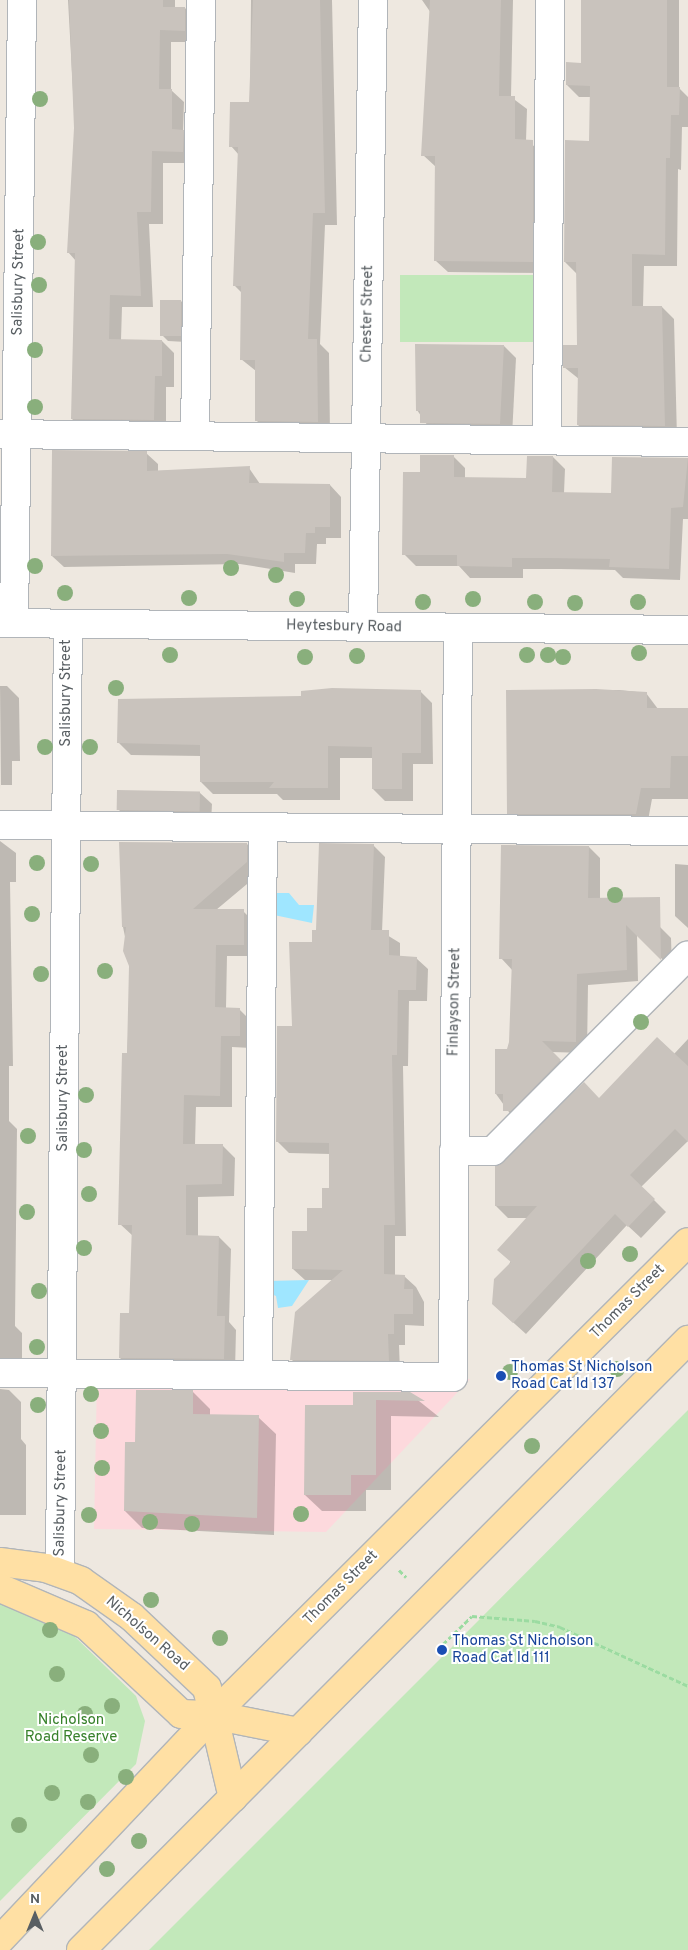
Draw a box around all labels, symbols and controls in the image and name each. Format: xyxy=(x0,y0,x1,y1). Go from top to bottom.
street label: Salisbury Street xyxy=(9,228,29,336)
street label: Chester Street xyxy=(358,265,378,363)
street label: Heytesbury Road xyxy=(286,617,402,637)
street label: Salisbury Street xyxy=(58,639,76,747)
street label: Finlayson Street xyxy=(445,948,465,1056)
street label: Salisbury Street xyxy=(55,1044,73,1152)
street label: Thomas Street xyxy=(587,1261,669,1343)
place label: Thomas St Nicholson Road Cat Id 137 xyxy=(511,1358,652,1393)
marker: Thomas St Nicholson Road Cat Id 137 xyxy=(495,1370,507,1382)
street label: Salisbury Street xyxy=(51,1449,71,1557)
street label: Thomas Street xyxy=(300,1547,382,1629)
street label: Nicholson Road xyxy=(102,1593,192,1675)
place label: Thomas St Nicholson Road Cat Id 111 xyxy=(452,1632,593,1667)
marker: Thomas St Nicholson Road Cat Id 111 xyxy=(436,1644,448,1656)
park label: Nicholson Road Reserve xyxy=(25,1711,117,1746)
north arrow xyxy=(10,1890,60,1940)
text: N xyxy=(30,1891,40,1908)

